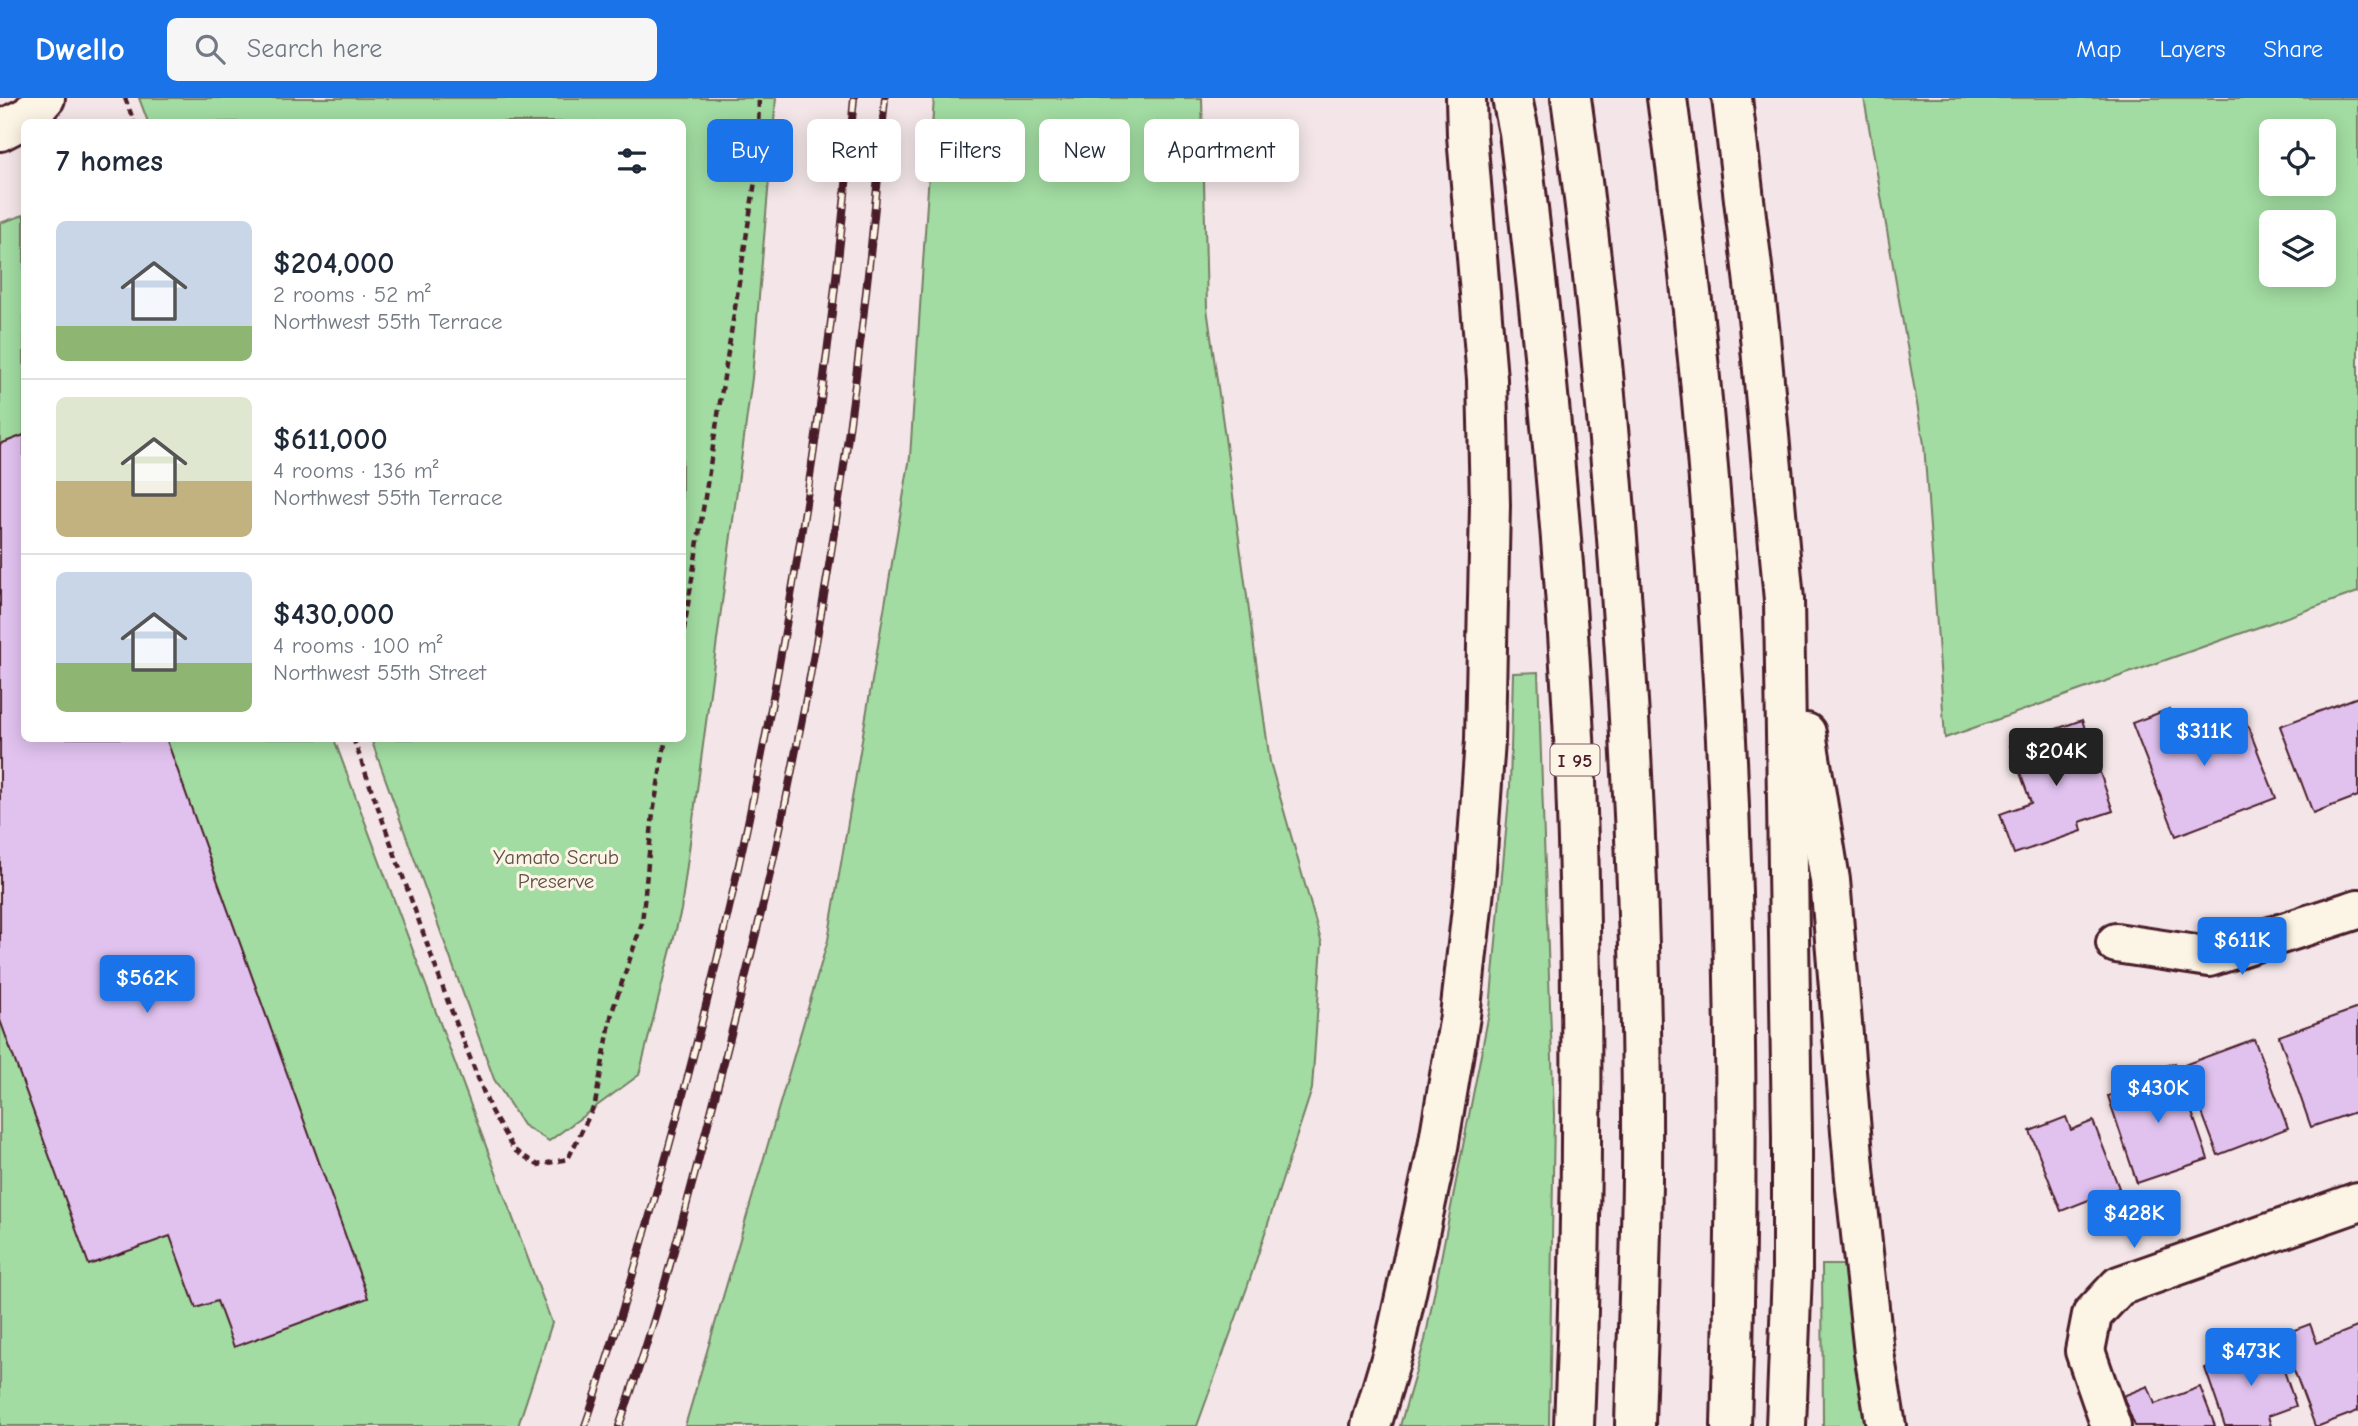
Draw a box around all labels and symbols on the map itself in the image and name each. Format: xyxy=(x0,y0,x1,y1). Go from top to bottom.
pin: $311K xyxy=(2155,708,2253,768)
pin: $204K xyxy=(2007,728,2105,788)
road number: I 95 xyxy=(1550,744,1600,776)
park label: Yamato Scrub Preserve xyxy=(493,845,619,893)
pin: $611K xyxy=(2193,918,2291,977)
pin: $562K xyxy=(98,956,196,1015)
pin: $430K xyxy=(2109,1066,2207,1125)
pin: $428K xyxy=(2085,1190,2183,1250)
pin: $473K xyxy=(2202,1328,2300,1388)

